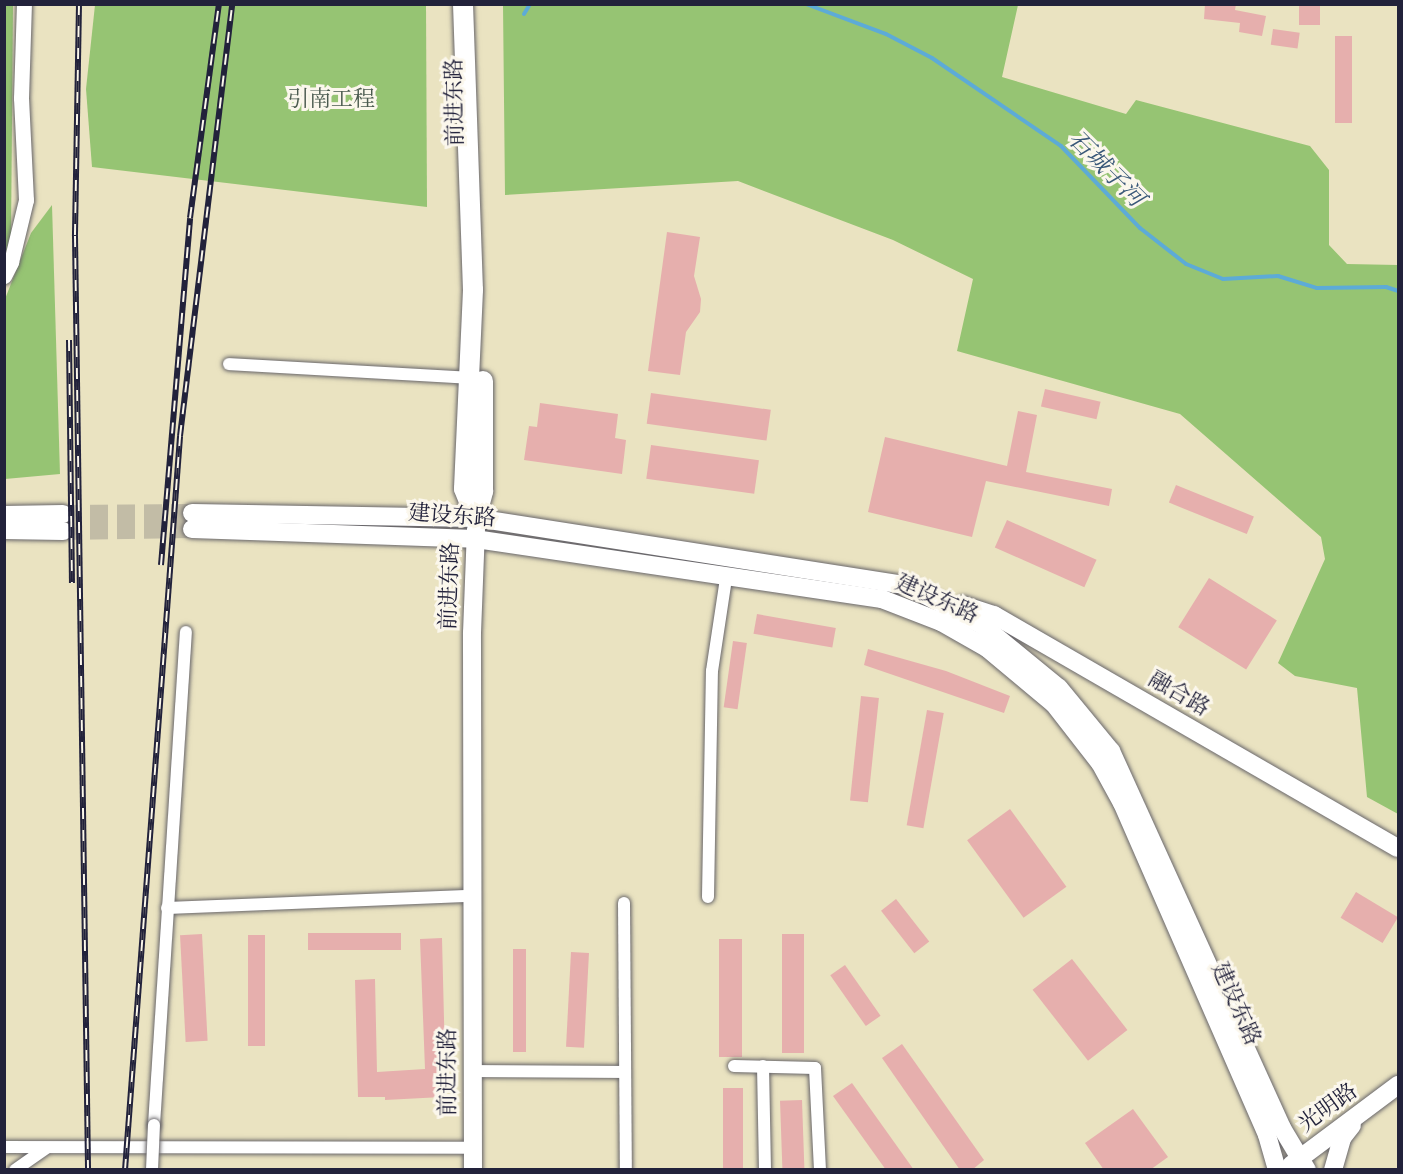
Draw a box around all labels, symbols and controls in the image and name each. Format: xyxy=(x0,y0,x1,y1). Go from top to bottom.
street label: 前进东路 xyxy=(441,58,469,146)
park label: 引南工程 xyxy=(287,87,375,113)
water label: 石城子河 xyxy=(1062,125,1150,213)
street label: 建设东路 xyxy=(407,500,497,532)
street label: 前进东路 xyxy=(435,542,465,630)
street label: 建设东路 xyxy=(891,569,983,629)
street label: 融合路 xyxy=(1144,666,1214,722)
street label: 建设东路 xyxy=(1206,958,1266,1050)
street label: 前进东路 xyxy=(435,1028,461,1116)
street label: 光明路 xyxy=(1294,1078,1362,1138)

